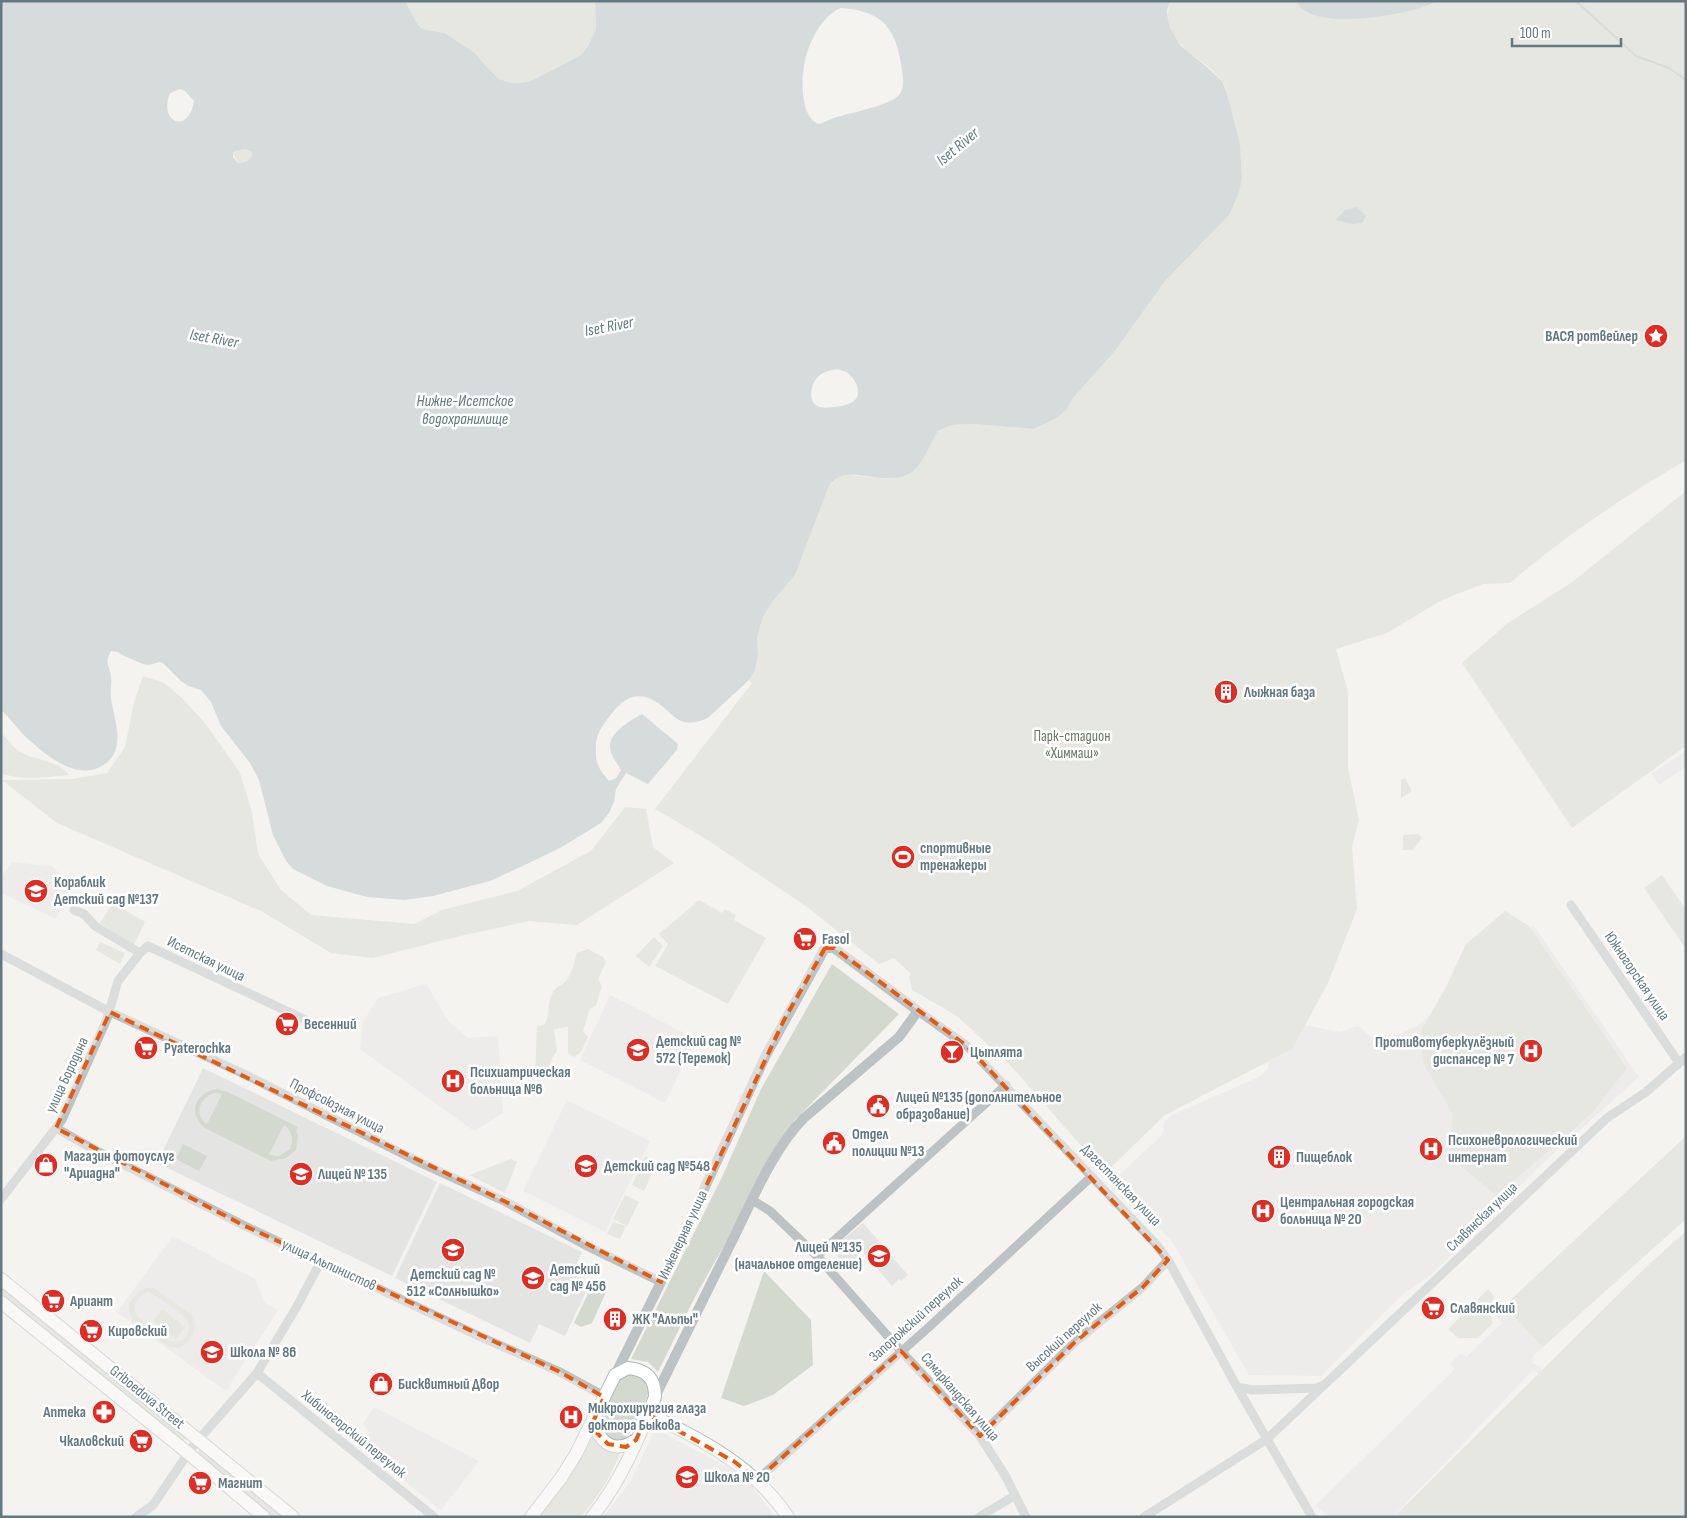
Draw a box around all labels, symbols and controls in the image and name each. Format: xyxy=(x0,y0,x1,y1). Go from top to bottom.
scale bar xyxy=(1512,15,1621,47)
text: 100 m xyxy=(1520,24,1551,43)
water label: Iset River xyxy=(933,124,983,170)
water label: Iset River xyxy=(583,313,635,341)
place icon: ВАСЯ ротвейлер xyxy=(1643,323,1669,349)
water label: Iset River xyxy=(188,325,240,353)
place label: ВАСЯ ротвейлер xyxy=(1545,327,1638,346)
water label: Нижне-Исетское водохранилище xyxy=(417,392,513,429)
building icon: Лыжная база xyxy=(1213,679,1239,705)
place label: Лыжная база xyxy=(1243,683,1315,702)
park label: Парк-стадион «Химмаш» xyxy=(1033,727,1111,763)
place label: спортивные тренажеры xyxy=(920,839,991,875)
sports icon: спортивные тренажеры xyxy=(890,844,916,870)
place label: Кораблик Детский сад №137 xyxy=(54,873,159,909)
school or university icon: Кораблик Детский сад №137 xyxy=(23,878,49,904)
supermarket icon: Fasol xyxy=(792,926,818,952)
street label: Южногорская улица xyxy=(1600,928,1674,1024)
place label: Fasol xyxy=(822,930,849,949)
street label: Исетская улица xyxy=(164,932,248,986)
supermarket icon: Весенний xyxy=(274,1011,300,1037)
place label: Весенний xyxy=(304,1015,356,1034)
place label: Детский сад № 572 (Теремок) xyxy=(656,1032,742,1068)
place label: Противотуберкулёзный диспансер № 7 xyxy=(1375,1033,1514,1069)
street label: улица Бородина xyxy=(41,1034,93,1116)
supermarket icon: Pyaterochka xyxy=(133,1035,159,1061)
school or university icon: Детский сад № 572 (Теремок) xyxy=(625,1037,651,1063)
hospital icon: Противотуберкулёзный диспансер № 7 xyxy=(1518,1038,1544,1064)
place label: Pyaterochka xyxy=(164,1039,231,1058)
bar icon: Цыплята xyxy=(939,1039,965,1065)
place label: Цыплята xyxy=(970,1043,1022,1062)
place label: Психиатрическая больница №6 xyxy=(470,1063,571,1099)
hospital icon: Психиатрическая больница №6 xyxy=(440,1068,466,1094)
street label: Профсоюзная улица xyxy=(286,1074,388,1138)
place label: Лицей №135 (дополнительное образование) xyxy=(895,1088,1062,1124)
public building icon: Лицей №135 (дополнительное образование) xyxy=(865,1093,891,1119)
place label: Отдел полиции №13 xyxy=(852,1125,925,1161)
public building icon: Отдел полиции №13 xyxy=(821,1130,847,1156)
place label: Психоневрологический интернат xyxy=(1448,1131,1577,1167)
hospital icon: Психоневрологический интернат xyxy=(1418,1136,1444,1162)
street label: Дагестанская улица xyxy=(1077,1140,1165,1230)
building icon: Пищеблок xyxy=(1266,1144,1292,1170)
place label: Магазин фотоуслуг "Ариадна" xyxy=(64,1147,175,1183)
place label: Пищеблок xyxy=(1296,1148,1353,1167)
shop icon: Магазин фотоуслуг "Ариадна" xyxy=(33,1152,59,1178)
school or university icon: Детский сад №548 xyxy=(573,1153,599,1179)
place label: Детский сад №548 xyxy=(604,1157,710,1176)
school or university icon: Лицей № 135 xyxy=(288,1161,314,1187)
place label: Лицей № 135 xyxy=(317,1165,387,1184)
street label: Славянская улица xyxy=(1442,1178,1522,1256)
street label: Инженерная улица xyxy=(654,1187,712,1283)
place label: Центральная городская больница № 20 xyxy=(1280,1193,1414,1229)
hospital icon: Центральная городская больница № 20 xyxy=(1250,1198,1276,1224)
street label: улица Альпинистов xyxy=(279,1235,379,1295)
school or university icon: Детский сад № 512 «Солнышко» xyxy=(440,1237,466,1263)
place label: Лицей №135 (начальное отделение) xyxy=(735,1238,862,1274)
school or university icon: Лицей №135 (начальное отделение) xyxy=(866,1243,892,1269)
place label: Детский сад № 456 xyxy=(550,1260,606,1296)
place label: Детский сад № 512 «Солнышко» xyxy=(407,1265,500,1301)
school or university icon: Детский сад № 456 xyxy=(520,1265,546,1291)
street label: Запорожский переулок xyxy=(865,1272,967,1366)
supermarket icon: Ариант xyxy=(40,1288,66,1314)
place label: Ариант xyxy=(69,1292,113,1311)
supermarket icon: Славянский xyxy=(1420,1295,1446,1321)
street label: Высокий переулок xyxy=(1022,1298,1106,1376)
place label: Славянский xyxy=(1450,1299,1515,1318)
building icon: ЖК "Альпы" xyxy=(602,1306,628,1332)
place label: ЖК "Альпы" xyxy=(632,1310,698,1329)
supermarket icon: Кировский xyxy=(78,1318,104,1344)
place label: Кировский xyxy=(108,1322,167,1341)
school or university icon: Школа № 86 xyxy=(199,1339,225,1365)
place label: Школа № 86 xyxy=(230,1343,296,1362)
street label: Самаркандская улица xyxy=(916,1349,1004,1445)
street label: Griboedova Street xyxy=(106,1361,189,1433)
shop icon: Бисквитный Двор xyxy=(368,1371,394,1397)
place label: Бисквитный Двор xyxy=(398,1375,499,1394)
street label: Хибиногорский переулок xyxy=(297,1385,411,1482)
pharmacy icon: Аптека xyxy=(91,1399,117,1425)
place label: Микрохирургия глаза доктора Быкова xyxy=(588,1399,706,1435)
place label: Аптека xyxy=(42,1403,86,1422)
hospital icon: Микрохирургия глаза доктора Быкова xyxy=(558,1404,584,1430)
supermarket icon: Чкаловский xyxy=(128,1428,154,1454)
place label: Чкаловский xyxy=(59,1432,124,1451)
school or university icon: Школа № 20 xyxy=(674,1464,700,1490)
place label: Школа № 20 xyxy=(704,1468,770,1487)
supermarket icon: Магнит xyxy=(187,1470,213,1496)
place label: Магнит xyxy=(218,1474,263,1493)

